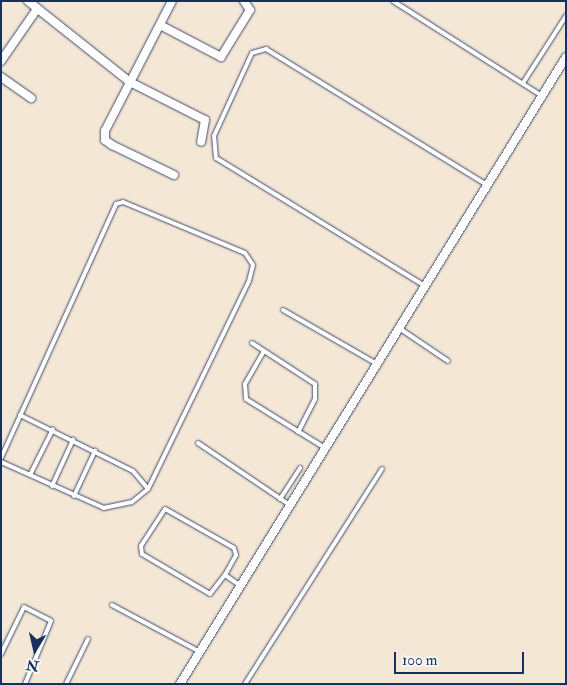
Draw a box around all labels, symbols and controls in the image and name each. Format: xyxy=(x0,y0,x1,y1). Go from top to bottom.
north arrow xyxy=(10,625,60,675)
scale bar xyxy=(397,642,527,674)
text: 100 m xyxy=(402,651,437,670)
text: N xyxy=(25,656,40,675)

